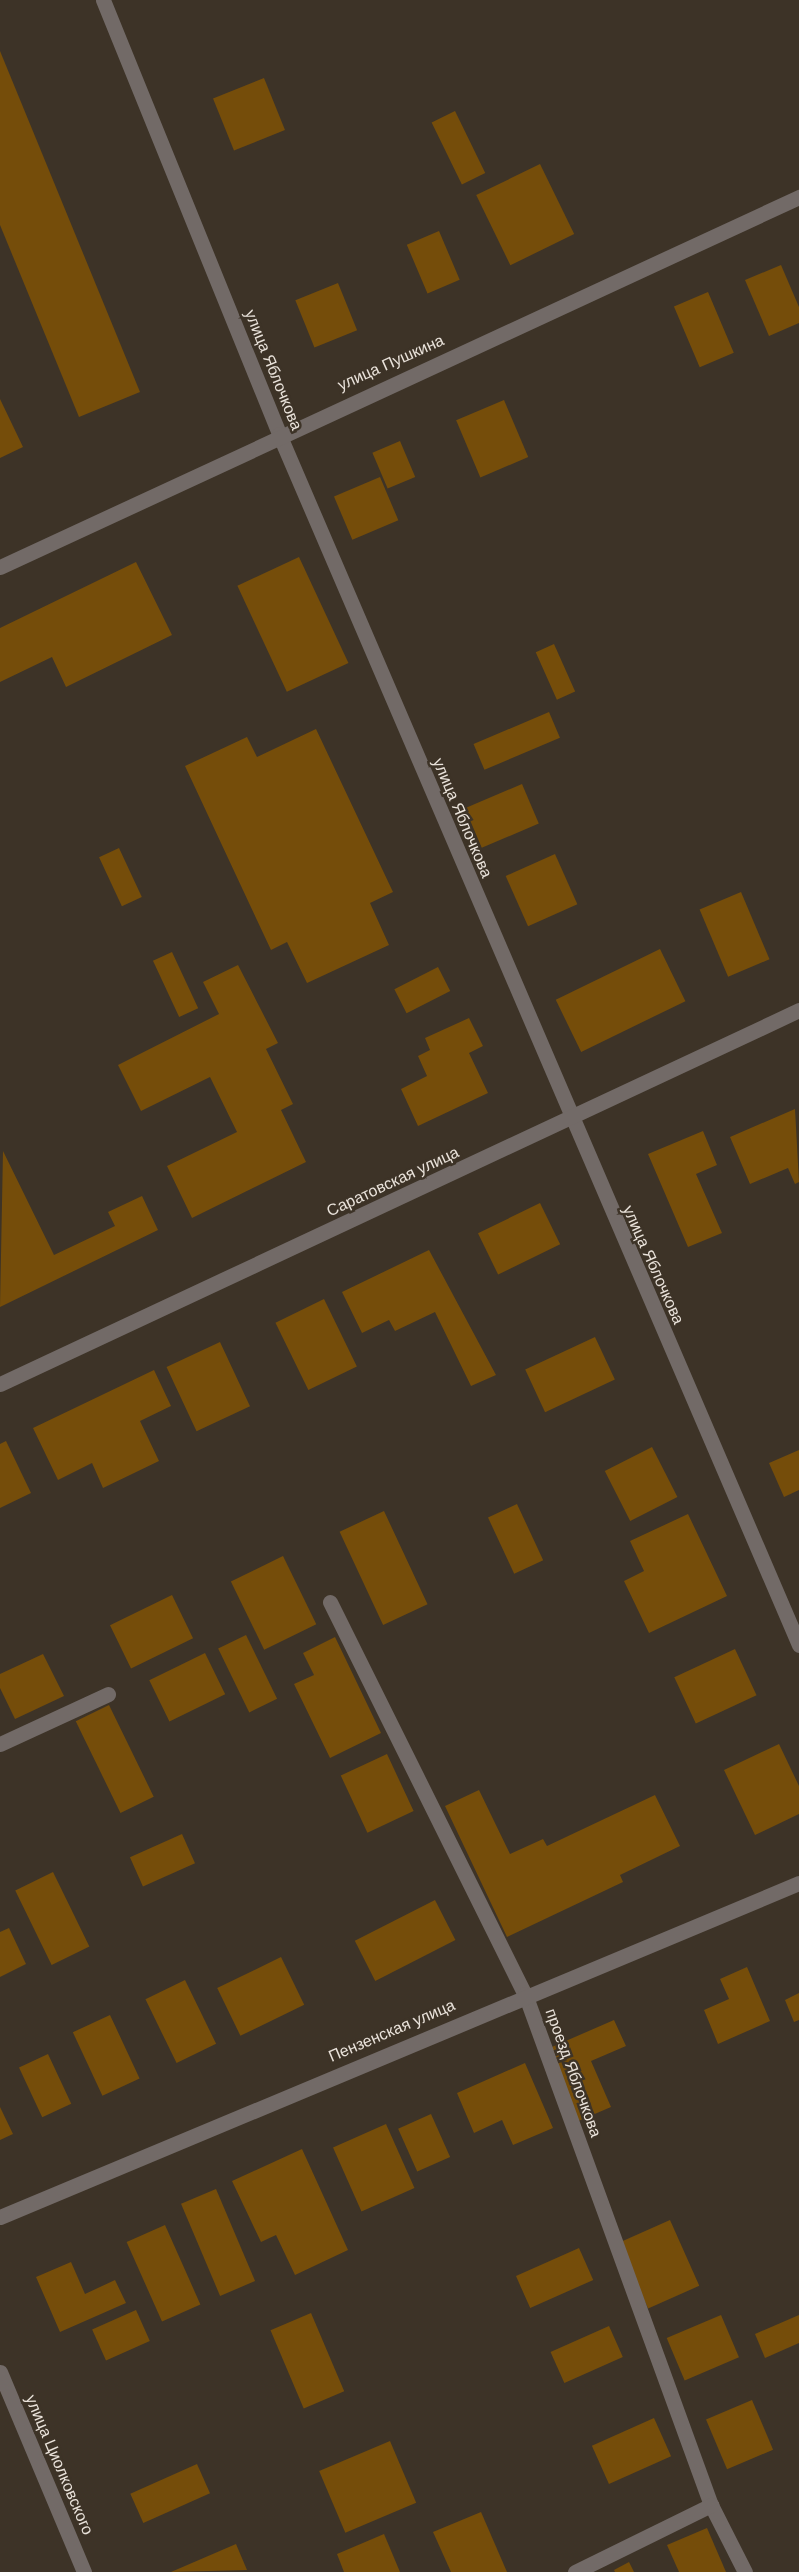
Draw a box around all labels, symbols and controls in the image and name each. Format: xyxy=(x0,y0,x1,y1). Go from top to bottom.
street label: улица Яблочкова xyxy=(240,307,306,433)
street label: улица Пушкина xyxy=(335,331,447,395)
street label: улица Яблочкова xyxy=(428,755,496,881)
street label: Саратовская улица xyxy=(324,1143,462,1221)
street label: улица Яблочкова xyxy=(618,1203,688,1327)
street label: Пензенская улица xyxy=(326,1996,458,2066)
street label: проезд Яблочкова xyxy=(541,2006,605,2140)
street label: улица Циолковского xyxy=(21,2392,97,2538)

